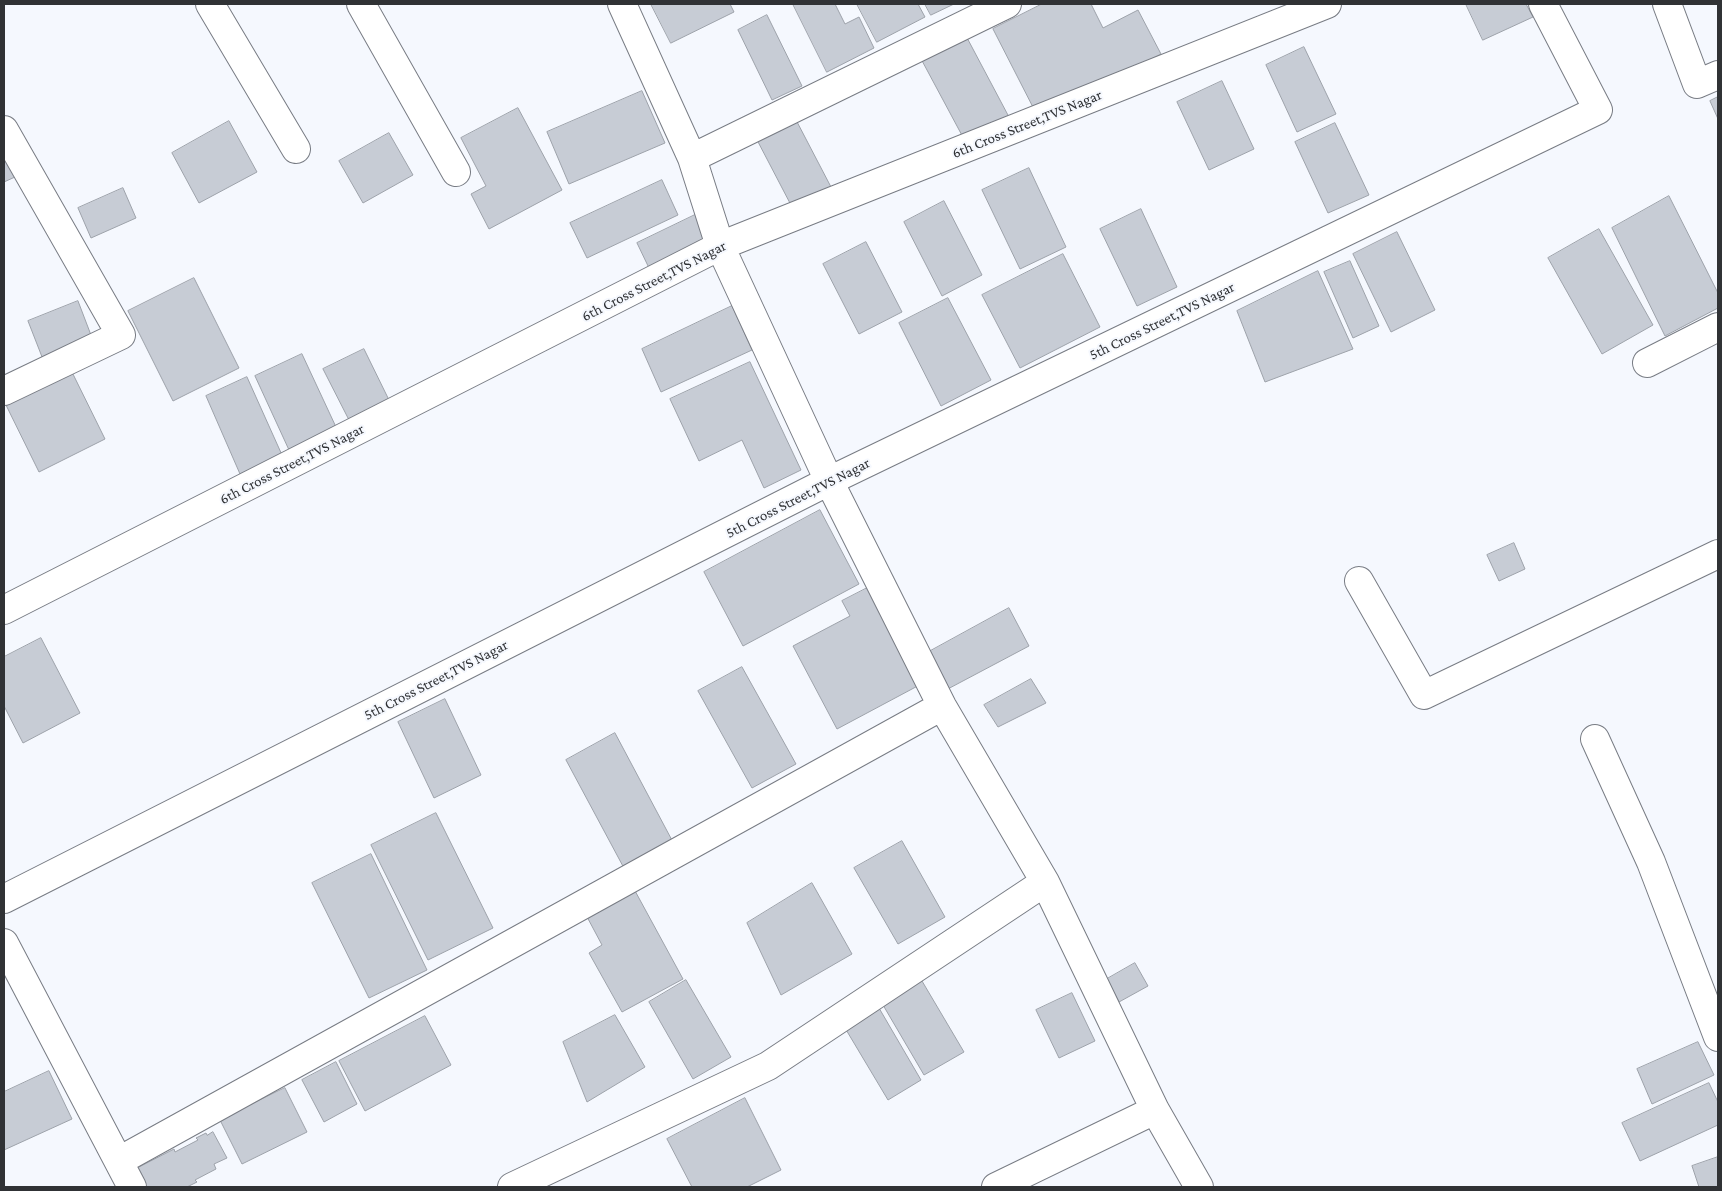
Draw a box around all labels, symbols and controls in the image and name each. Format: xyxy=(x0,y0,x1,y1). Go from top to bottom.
street label: 6th Cross Street,TVS Nagar xyxy=(949,86,1105,162)
street label: 6th Cross Street,TVS Nagar xyxy=(579,237,729,325)
street label: 5th Cross Street,TVS Nagar xyxy=(1086,278,1238,364)
street label: 6th Cross Street,TVS Nagar xyxy=(217,420,367,508)
street label: 5th Cross Street,TVS Nagar xyxy=(723,454,873,542)
street label: 5th Cross Street,TVS Nagar xyxy=(361,636,511,724)

